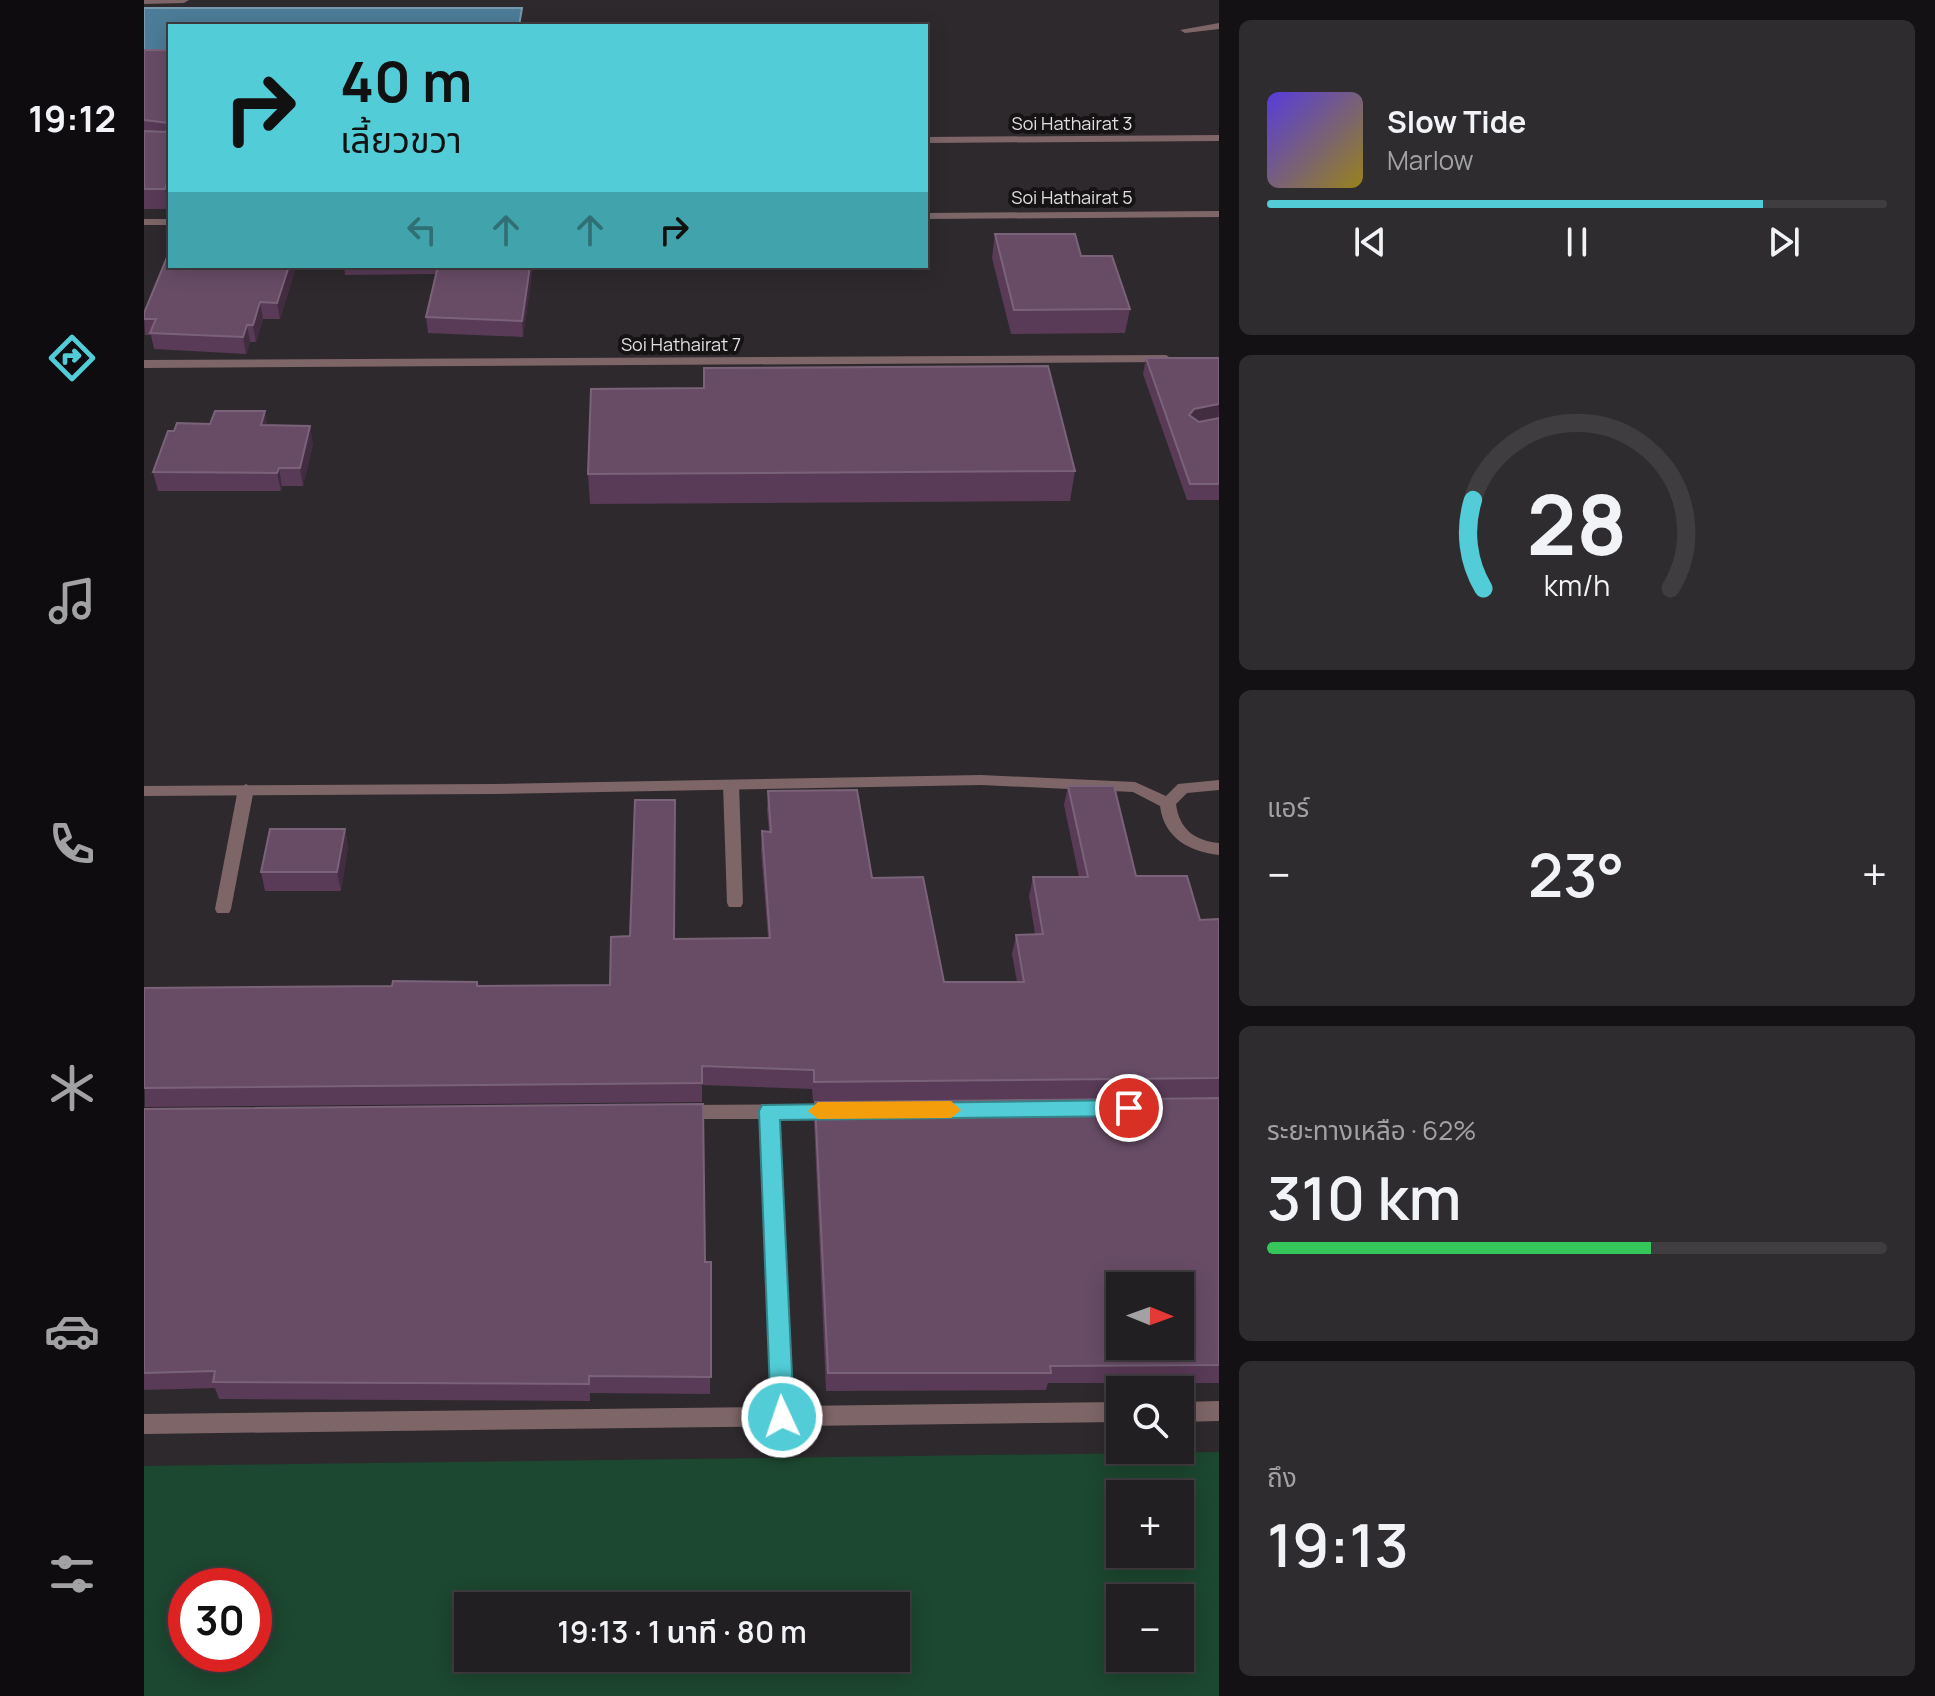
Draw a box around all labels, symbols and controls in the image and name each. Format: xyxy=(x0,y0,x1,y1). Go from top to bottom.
text: 40 m xyxy=(340,42,472,119)
icon: right xyxy=(208,56,312,160)
text: 19:12 xyxy=(28,94,116,143)
text: Slow Tide xyxy=(1387,101,1526,142)
street label: Soi Hathairat 3 xyxy=(1012,111,1132,135)
text: เลี้ยวขวา xyxy=(340,115,462,164)
text: Marlow xyxy=(1387,142,1474,178)
street label: Soi Hathairat 5 xyxy=(1011,185,1133,209)
icon: left xyxy=(400,208,444,252)
icon: ahead xyxy=(484,208,528,252)
icon: ahead xyxy=(568,208,612,252)
icon: right xyxy=(652,208,696,252)
icon: previous xyxy=(1348,220,1392,264)
icon: pause xyxy=(1555,220,1599,264)
icon: next xyxy=(1762,220,1806,264)
icon: directions xyxy=(44,330,100,386)
street label: Soi Hathairat 7 xyxy=(621,332,741,356)
text: 28 xyxy=(1527,465,1627,579)
text: km/h xyxy=(1544,566,1610,605)
icon: music xyxy=(44,573,100,629)
text: แอร์ xyxy=(1267,789,1309,825)
icon: phone xyxy=(44,816,100,872)
text: 23° xyxy=(1528,833,1624,915)
text: − xyxy=(1267,844,1291,904)
text: + xyxy=(1862,844,1887,904)
icon: climate xyxy=(44,1060,100,1116)
pin xyxy=(1095,1074,1163,1142)
icon: arrive xyxy=(1107,1086,1151,1130)
text: ระยะทางเหลือ · 62% xyxy=(1267,1112,1476,1148)
text: 310 km xyxy=(1267,1156,1462,1238)
north arrow xyxy=(1106,1272,1194,1360)
map controls xyxy=(1106,1272,1194,1672)
icon: car xyxy=(44,1303,100,1359)
position arrow xyxy=(740,1375,824,1459)
button: search xyxy=(1106,1376,1194,1464)
text: ถึง xyxy=(1267,1459,1297,1495)
button: + xyxy=(1106,1480,1194,1568)
text: 19:13 xyxy=(1267,1503,1409,1585)
icon: filters xyxy=(44,1546,100,1602)
speed limit sign: 30 xyxy=(168,1568,272,1672)
button: − xyxy=(1106,1584,1194,1672)
text: 19:13 · 1 นาที · 80 m xyxy=(557,1611,807,1652)

